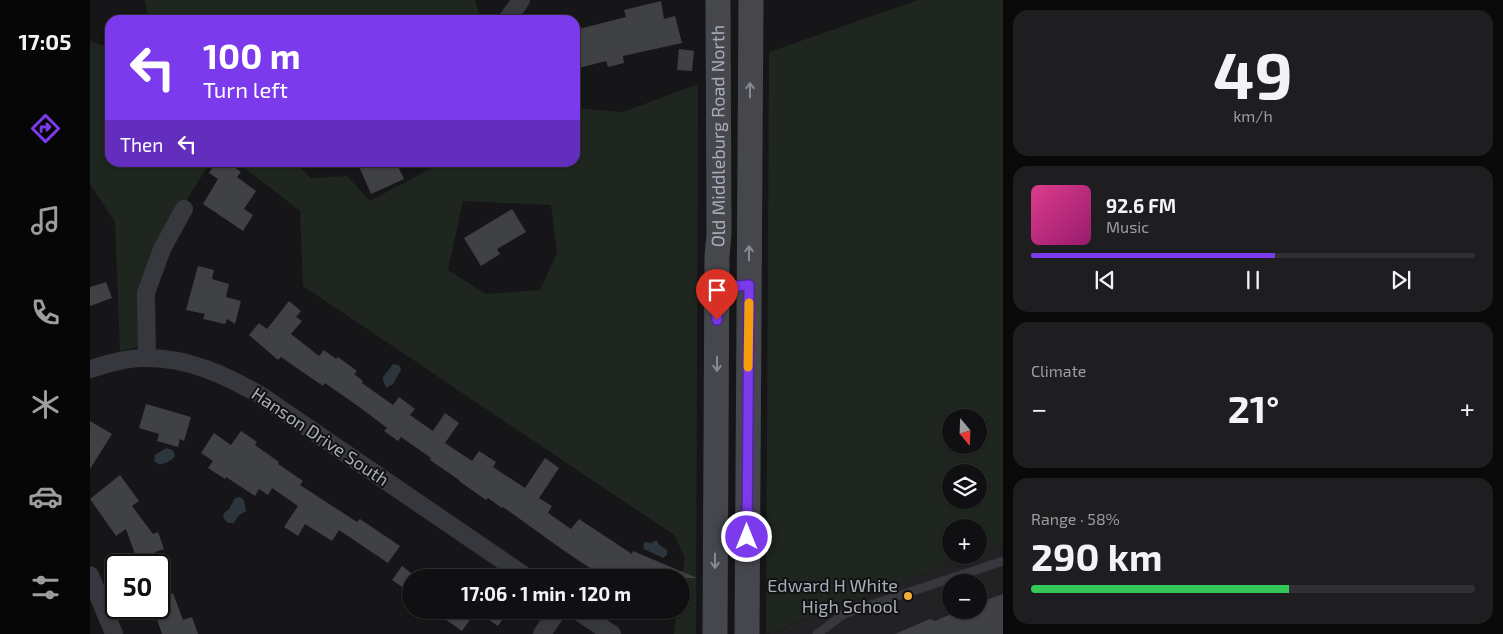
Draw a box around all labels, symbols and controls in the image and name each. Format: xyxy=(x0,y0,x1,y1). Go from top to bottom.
street label: Old Middleburg Road North xyxy=(706,25,729,248)
text: 17:05 xyxy=(19,28,71,54)
text: 100 m xyxy=(203,34,301,76)
text: 49 xyxy=(1213,34,1293,112)
icon: left xyxy=(120,35,185,100)
text: Turn left xyxy=(203,76,288,102)
one-way arrow xyxy=(745,83,755,99)
text: km/h xyxy=(1233,106,1273,125)
icon: directions xyxy=(28,111,63,146)
icon: left xyxy=(173,130,201,158)
text: Then xyxy=(120,133,163,156)
text: 92.6 FM xyxy=(1106,194,1176,217)
icon: music xyxy=(28,203,63,238)
text: Music xyxy=(1106,217,1149,236)
one-way arrow xyxy=(744,245,754,262)
icon: previous xyxy=(1091,266,1119,294)
icon: pause xyxy=(1239,266,1267,294)
icon: next xyxy=(1387,266,1415,294)
pin xyxy=(696,269,738,320)
icon: arrive xyxy=(703,276,731,304)
icon: phone xyxy=(28,295,63,330)
one-way arrow xyxy=(712,355,722,371)
text: Climate xyxy=(1031,361,1086,380)
street label: Hanson Drive South xyxy=(248,382,393,490)
text: 21° xyxy=(1228,385,1279,431)
icon: climate xyxy=(28,387,63,422)
text: − xyxy=(1031,391,1047,425)
text: + xyxy=(1460,391,1475,425)
north arrow xyxy=(942,409,988,454)
map controls xyxy=(942,409,987,619)
button: layers xyxy=(942,464,987,509)
icon: car xyxy=(28,479,63,514)
text: Range · 58% xyxy=(1031,509,1120,528)
position arrow xyxy=(720,510,772,562)
button: + xyxy=(942,519,987,564)
text: 290 km xyxy=(1031,533,1162,579)
one-way arrow xyxy=(710,552,720,569)
speed limit sign: 50 xyxy=(105,554,170,619)
icon: filters xyxy=(28,570,63,605)
place label: Edward H White High School xyxy=(767,574,899,617)
button: − xyxy=(942,574,987,619)
text: 17:06 · 1 min · 120 m xyxy=(461,582,631,605)
marker: Edward H White High School xyxy=(902,590,914,602)

